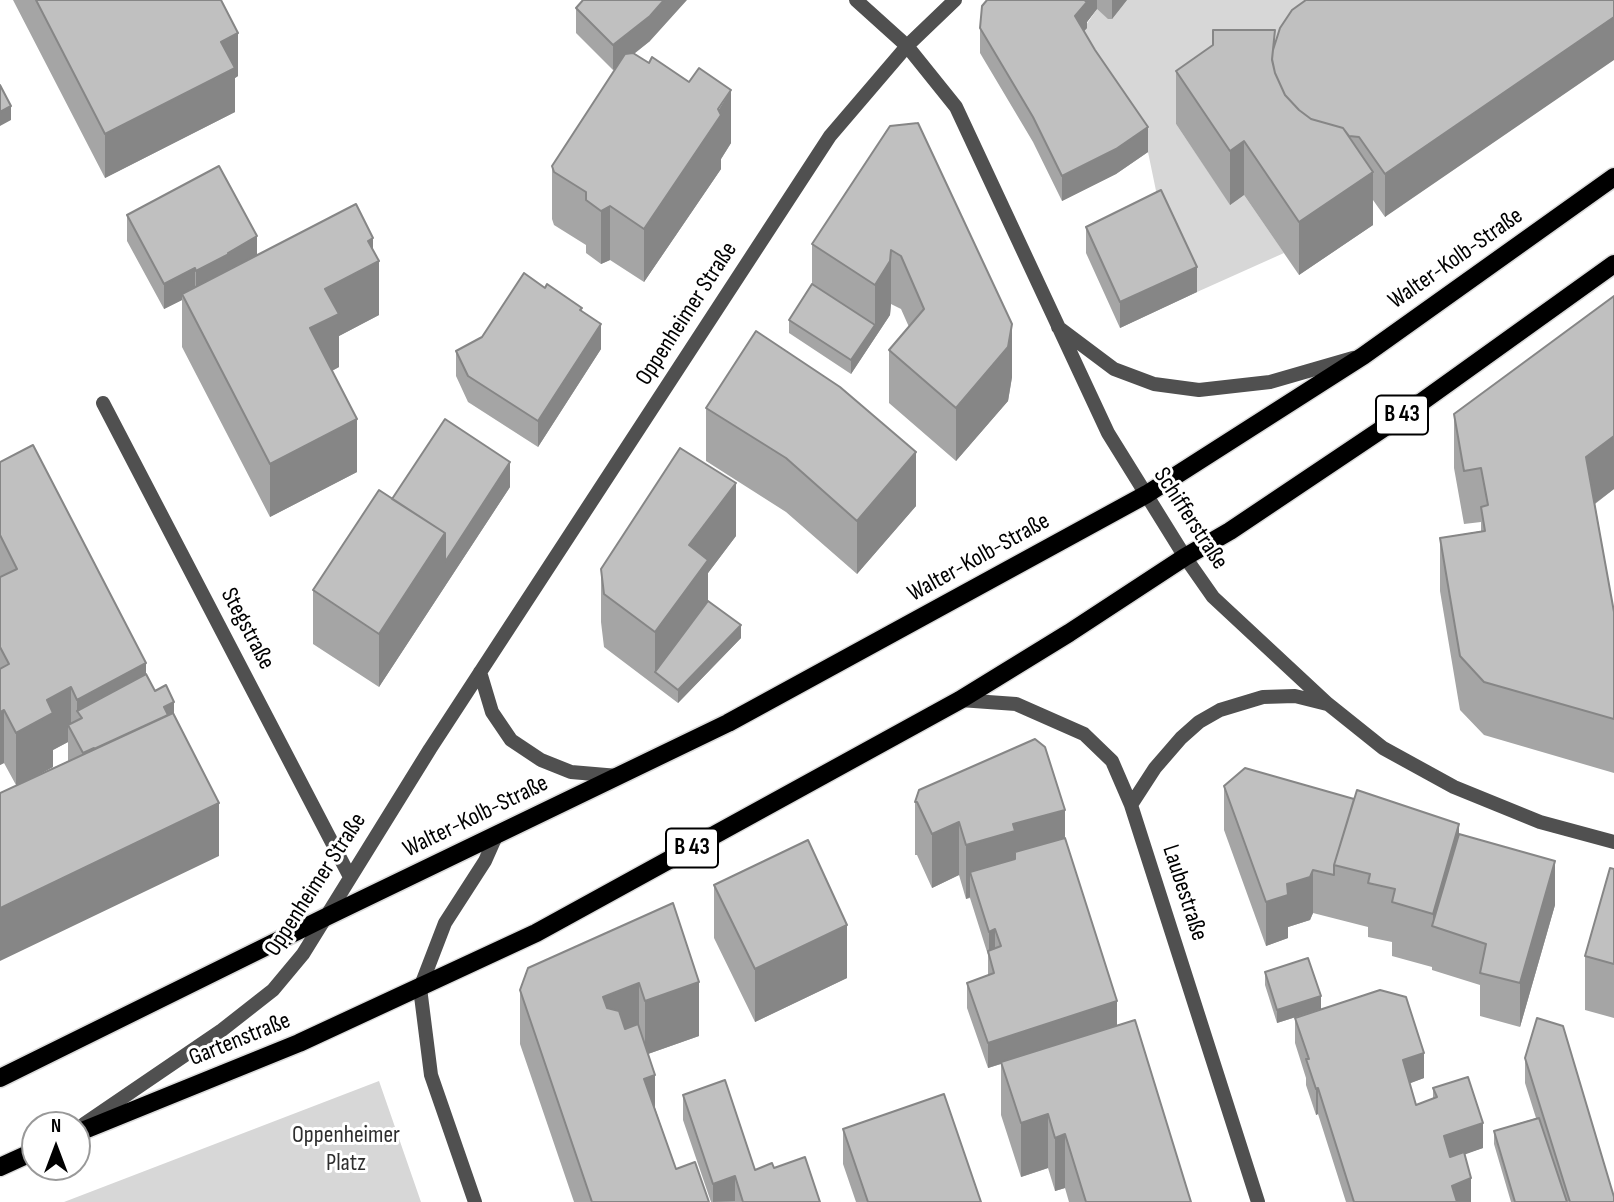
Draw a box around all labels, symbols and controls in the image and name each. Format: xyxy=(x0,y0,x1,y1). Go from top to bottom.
street label: Walter-Kolb-Straße xyxy=(1383,202,1529,316)
street label: Oppenheimer Straße xyxy=(630,237,744,391)
road number: B 43 xyxy=(1376,396,1428,434)
street label: Schifferstraße xyxy=(1146,463,1234,575)
street label: Walter-Kolb-Straße xyxy=(903,507,1055,609)
street label: Stegstraße xyxy=(214,583,280,675)
street label: Walter-Kolb-Straße xyxy=(399,770,553,864)
street label: Oppenheimer Straße xyxy=(259,808,373,962)
road number: B 43 xyxy=(666,828,718,868)
street label: Laubestraße xyxy=(1155,841,1213,945)
street label: Gartenstraße xyxy=(185,1007,295,1073)
north arrow xyxy=(21,1111,91,1181)
text: N xyxy=(51,1115,61,1138)
park label: Oppenheimer Platz xyxy=(292,1122,400,1178)

